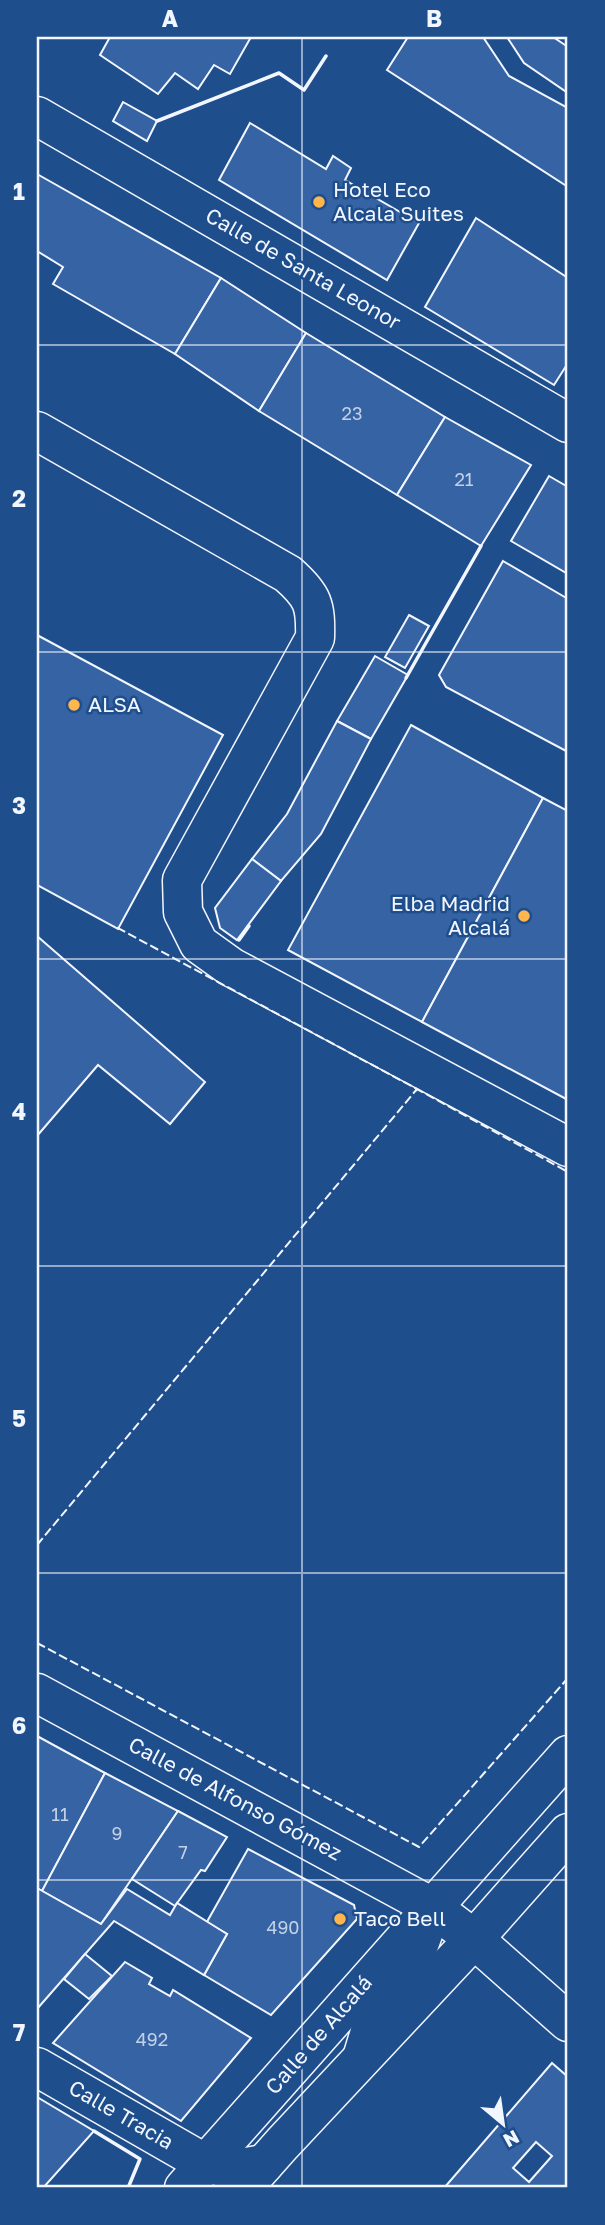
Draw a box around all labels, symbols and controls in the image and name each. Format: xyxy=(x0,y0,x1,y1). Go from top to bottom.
text: A xyxy=(162,4,179,32)
text: B xyxy=(426,4,442,32)
place label: Hotel Eco Alcala Suites xyxy=(333,176,464,226)
text: 1 xyxy=(13,177,25,205)
marker: Hotel Eco Alcala Suites xyxy=(311,194,327,210)
street label: Calle de Santa Leonor xyxy=(201,202,406,335)
house number: 23 xyxy=(342,402,362,424)
house number: 21 xyxy=(454,468,474,490)
text: 2 xyxy=(12,484,26,512)
place label: ALSA xyxy=(88,691,141,717)
marker: ALSA xyxy=(66,697,82,713)
text: 3 xyxy=(12,791,26,819)
place label: Elba Madrid Alcalá xyxy=(391,890,510,940)
marker: Elba Madrid Alcalá xyxy=(516,908,532,924)
text: 4 xyxy=(12,1097,26,1125)
text: 5 xyxy=(12,1404,26,1432)
text: 6 xyxy=(12,1711,26,1739)
street label: Calle de Alfonso Gómez xyxy=(124,1731,347,1865)
house number: 11 xyxy=(51,1803,69,1825)
house number: 9 xyxy=(112,1822,122,1844)
house number: 7 xyxy=(178,1841,188,1863)
place label: Taco Bell xyxy=(354,1905,446,1931)
marker: Taco Bell xyxy=(332,1911,348,1927)
house number: 490 xyxy=(266,1916,300,1938)
street label: Calle de Alcalá xyxy=(259,1970,377,2099)
text: 7 xyxy=(13,2018,25,2046)
house number: 492 xyxy=(136,2028,168,2050)
street label: Calle Tracia xyxy=(64,2074,179,2155)
north arrow xyxy=(468,2088,538,2158)
text: N xyxy=(500,2126,523,2153)

